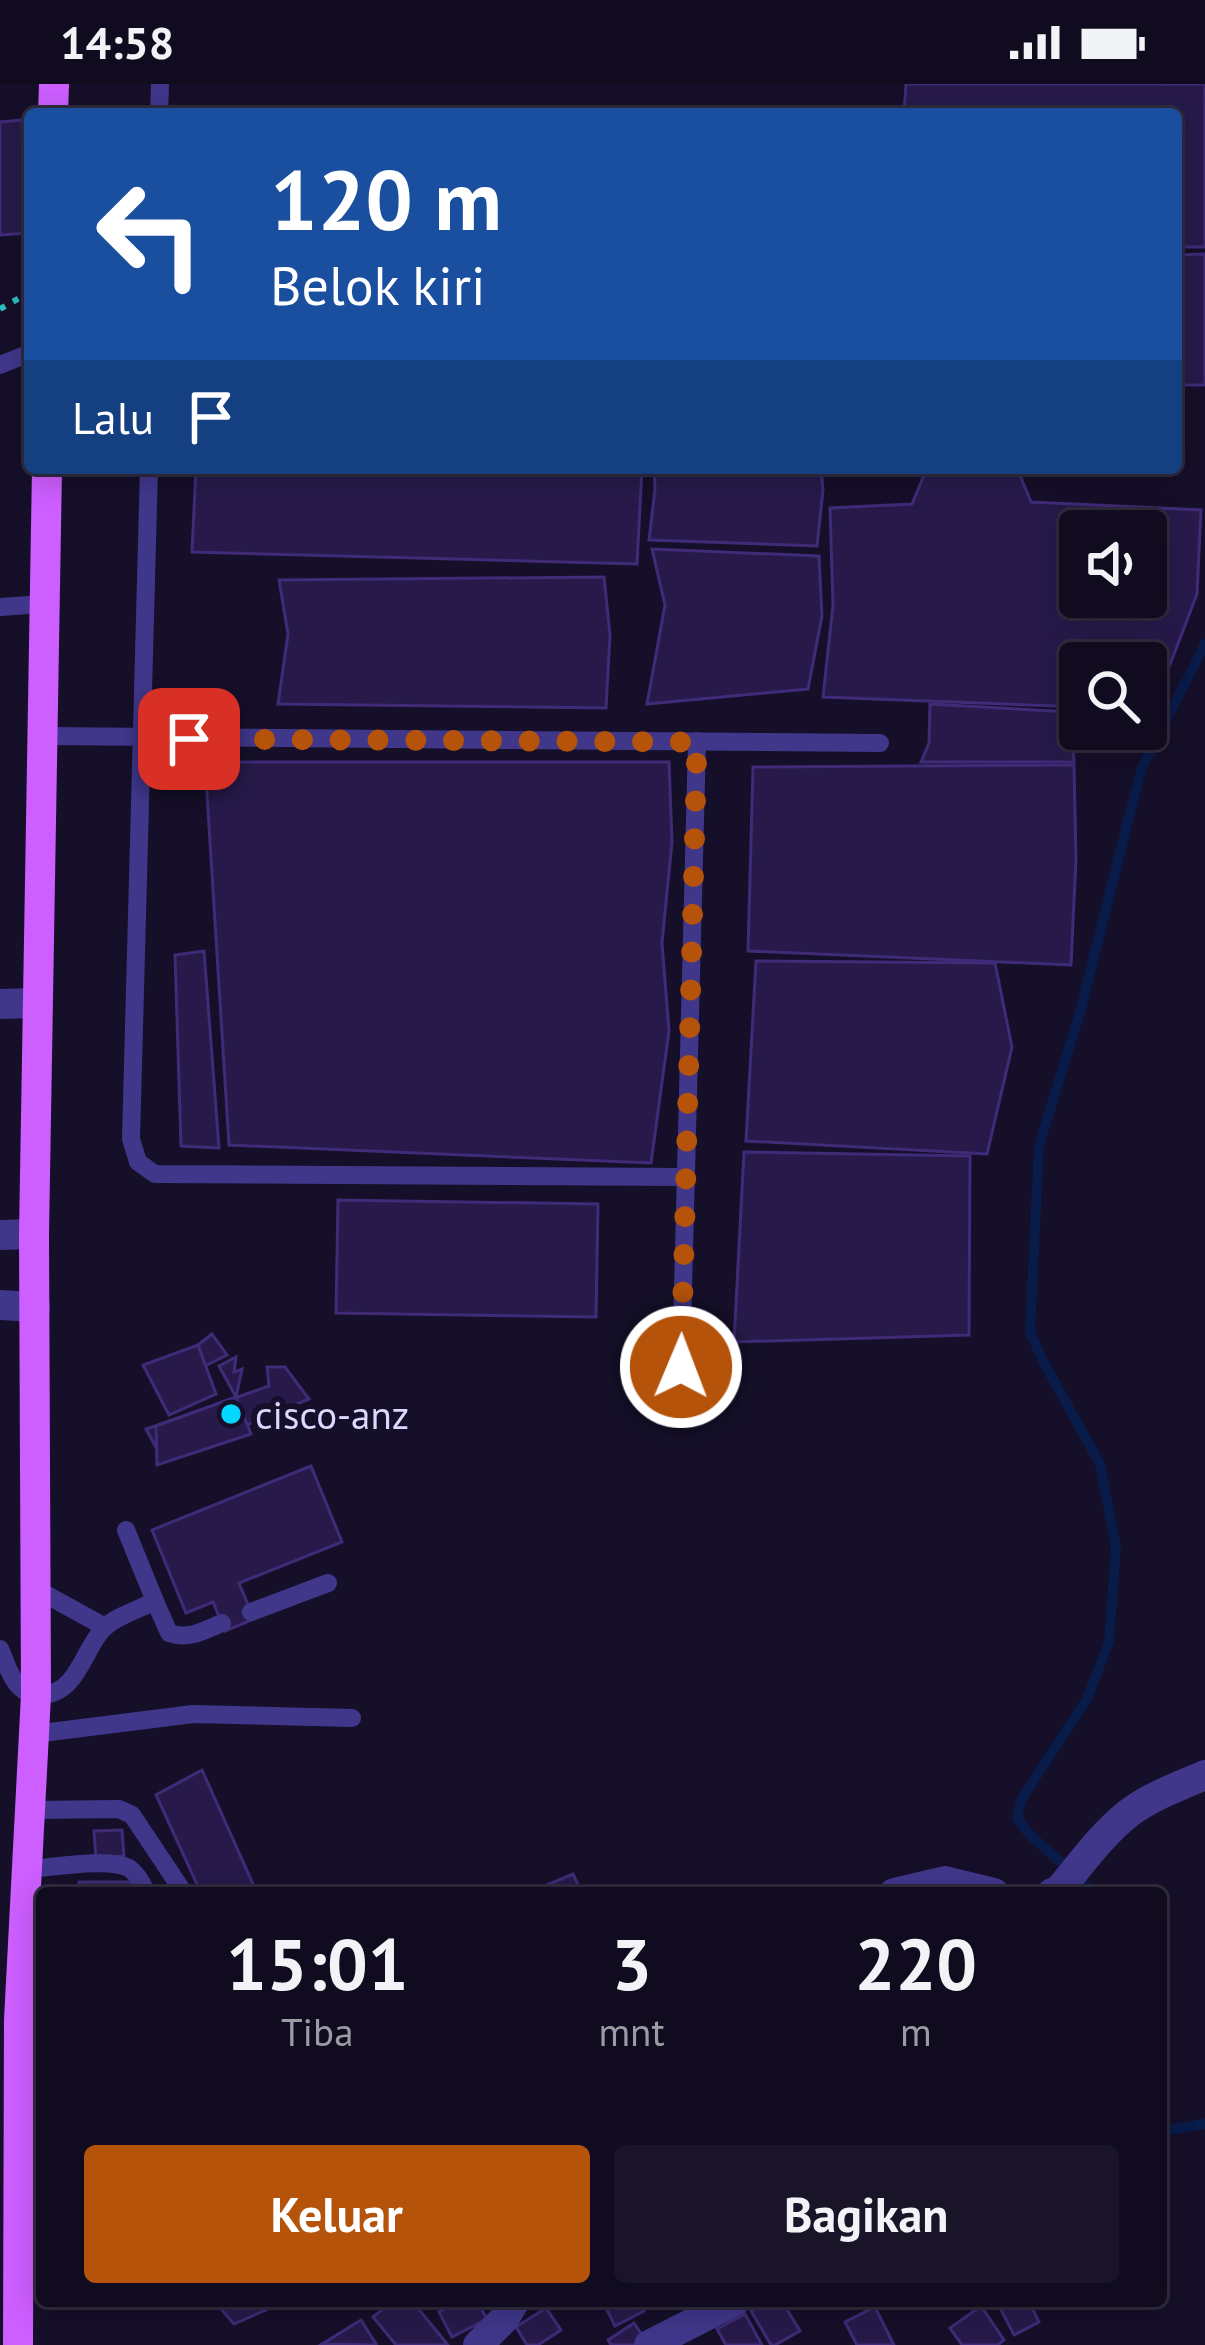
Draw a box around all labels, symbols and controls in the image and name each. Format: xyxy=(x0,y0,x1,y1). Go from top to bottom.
text: 14:58 xyxy=(60,13,174,71)
text: 120 m xyxy=(270,144,502,253)
icon: left xyxy=(72,156,228,312)
text: Belok kiri xyxy=(270,250,486,320)
icon: arrive xyxy=(178,384,244,450)
text: Lalu xyxy=(72,388,154,446)
map controls xyxy=(1059,510,1167,750)
button: sound xyxy=(1059,510,1167,618)
button: search xyxy=(1059,642,1167,750)
pin xyxy=(138,688,240,790)
icon: arrive xyxy=(156,706,222,772)
position arrow xyxy=(618,1304,744,1430)
place label: cisco-anz xyxy=(255,1389,409,1440)
marker: cisco-anz xyxy=(218,1401,244,1427)
text: 15:01 xyxy=(226,1917,409,2010)
text: 3 xyxy=(611,1917,652,2010)
text: 220 xyxy=(855,1917,977,2010)
text: Tiba xyxy=(281,2006,353,2057)
text: mnt xyxy=(598,2006,665,2057)
text: m xyxy=(900,2006,932,2057)
button: Keluar xyxy=(84,2145,590,2283)
button: Bagikan xyxy=(614,2145,1119,2283)

